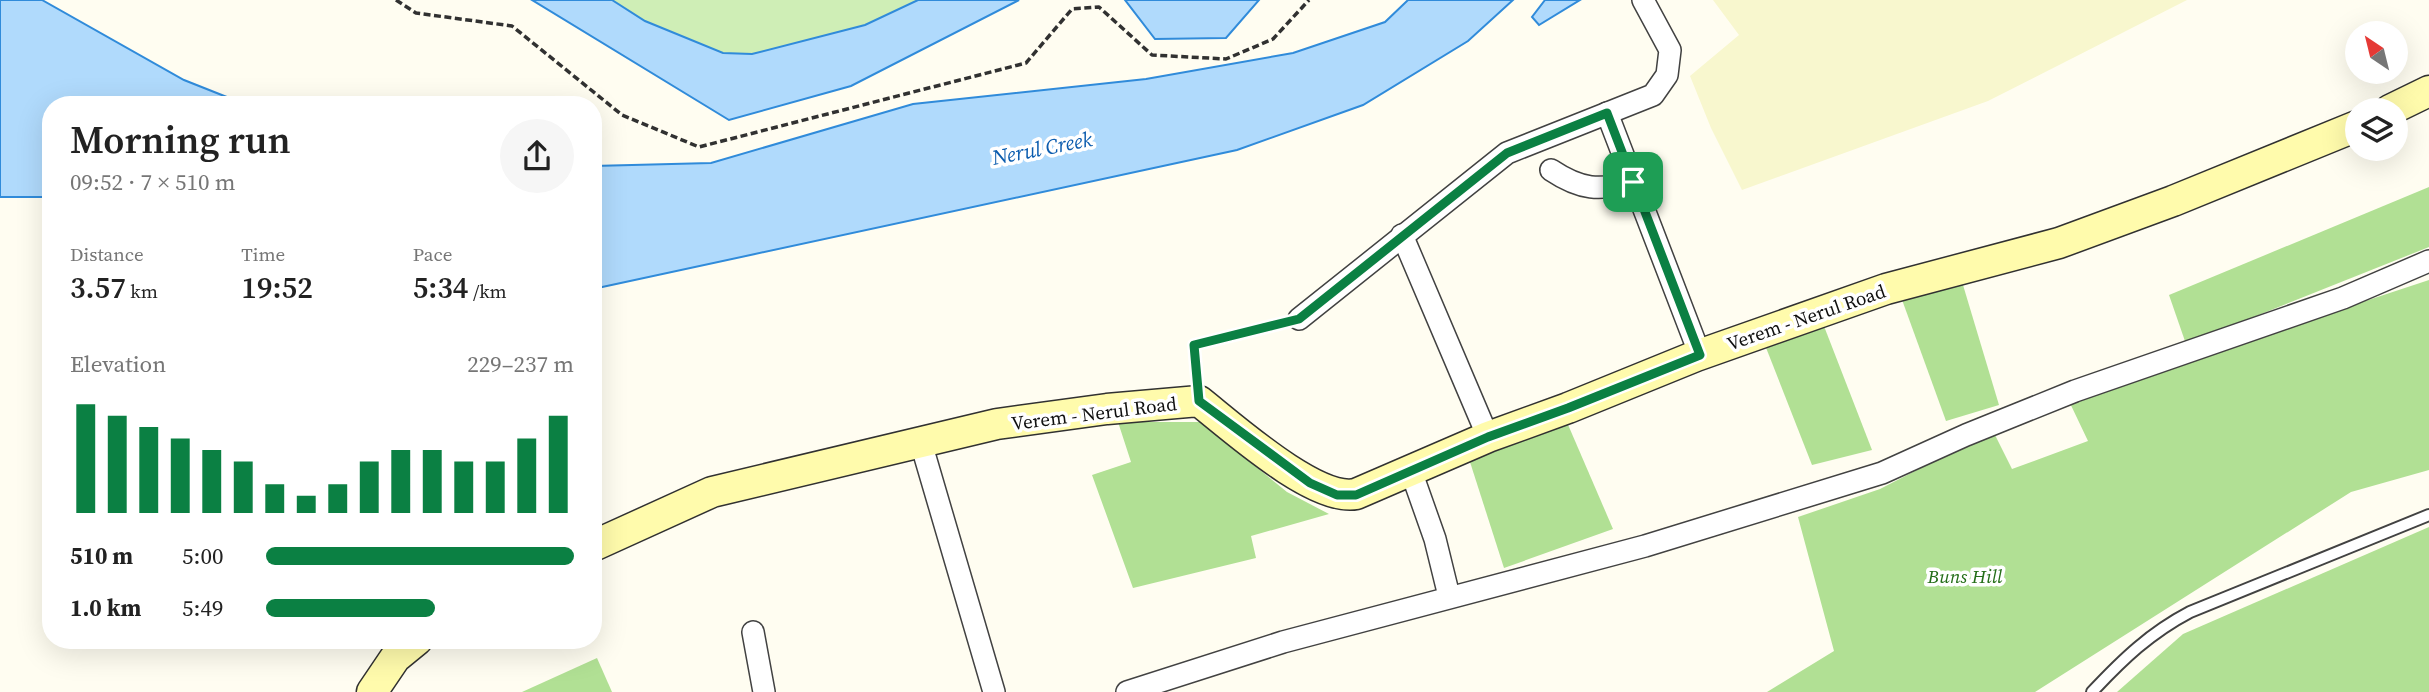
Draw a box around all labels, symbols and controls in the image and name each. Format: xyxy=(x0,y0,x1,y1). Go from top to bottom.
north arrow xyxy=(2345,21,2408,84)
map controls xyxy=(2345,21,2408,161)
button: layers xyxy=(2345,98,2408,161)
text: Morning run xyxy=(70,114,291,166)
button: share xyxy=(500,119,574,193)
water label: Nerul Creek xyxy=(989,124,1095,172)
pin xyxy=(1603,152,1663,212)
icon: arrive xyxy=(1614,163,1652,201)
text: 09:52 · 7 × 510 m xyxy=(70,166,236,198)
text: Distance xyxy=(70,241,144,267)
text: Time xyxy=(241,241,285,267)
text: Pace xyxy=(413,241,452,267)
text: 3.57 xyxy=(70,267,126,308)
text: 19:52 xyxy=(241,267,313,308)
text: 5:34 xyxy=(413,267,468,308)
text: km xyxy=(126,278,158,304)
text: /km xyxy=(468,278,507,304)
street label: Verem - Nerul Road xyxy=(1723,278,1889,356)
text: Elevation xyxy=(70,348,166,380)
text: 229–237 m xyxy=(467,348,574,380)
street label: Verem - Nerul Road xyxy=(1010,390,1178,436)
text: 510 m xyxy=(70,540,133,572)
text: 5:00 xyxy=(182,540,223,572)
park label: Buns Hill xyxy=(1927,563,2003,589)
text: 1.0 km xyxy=(70,592,141,624)
text: 5:49 xyxy=(182,592,223,624)

